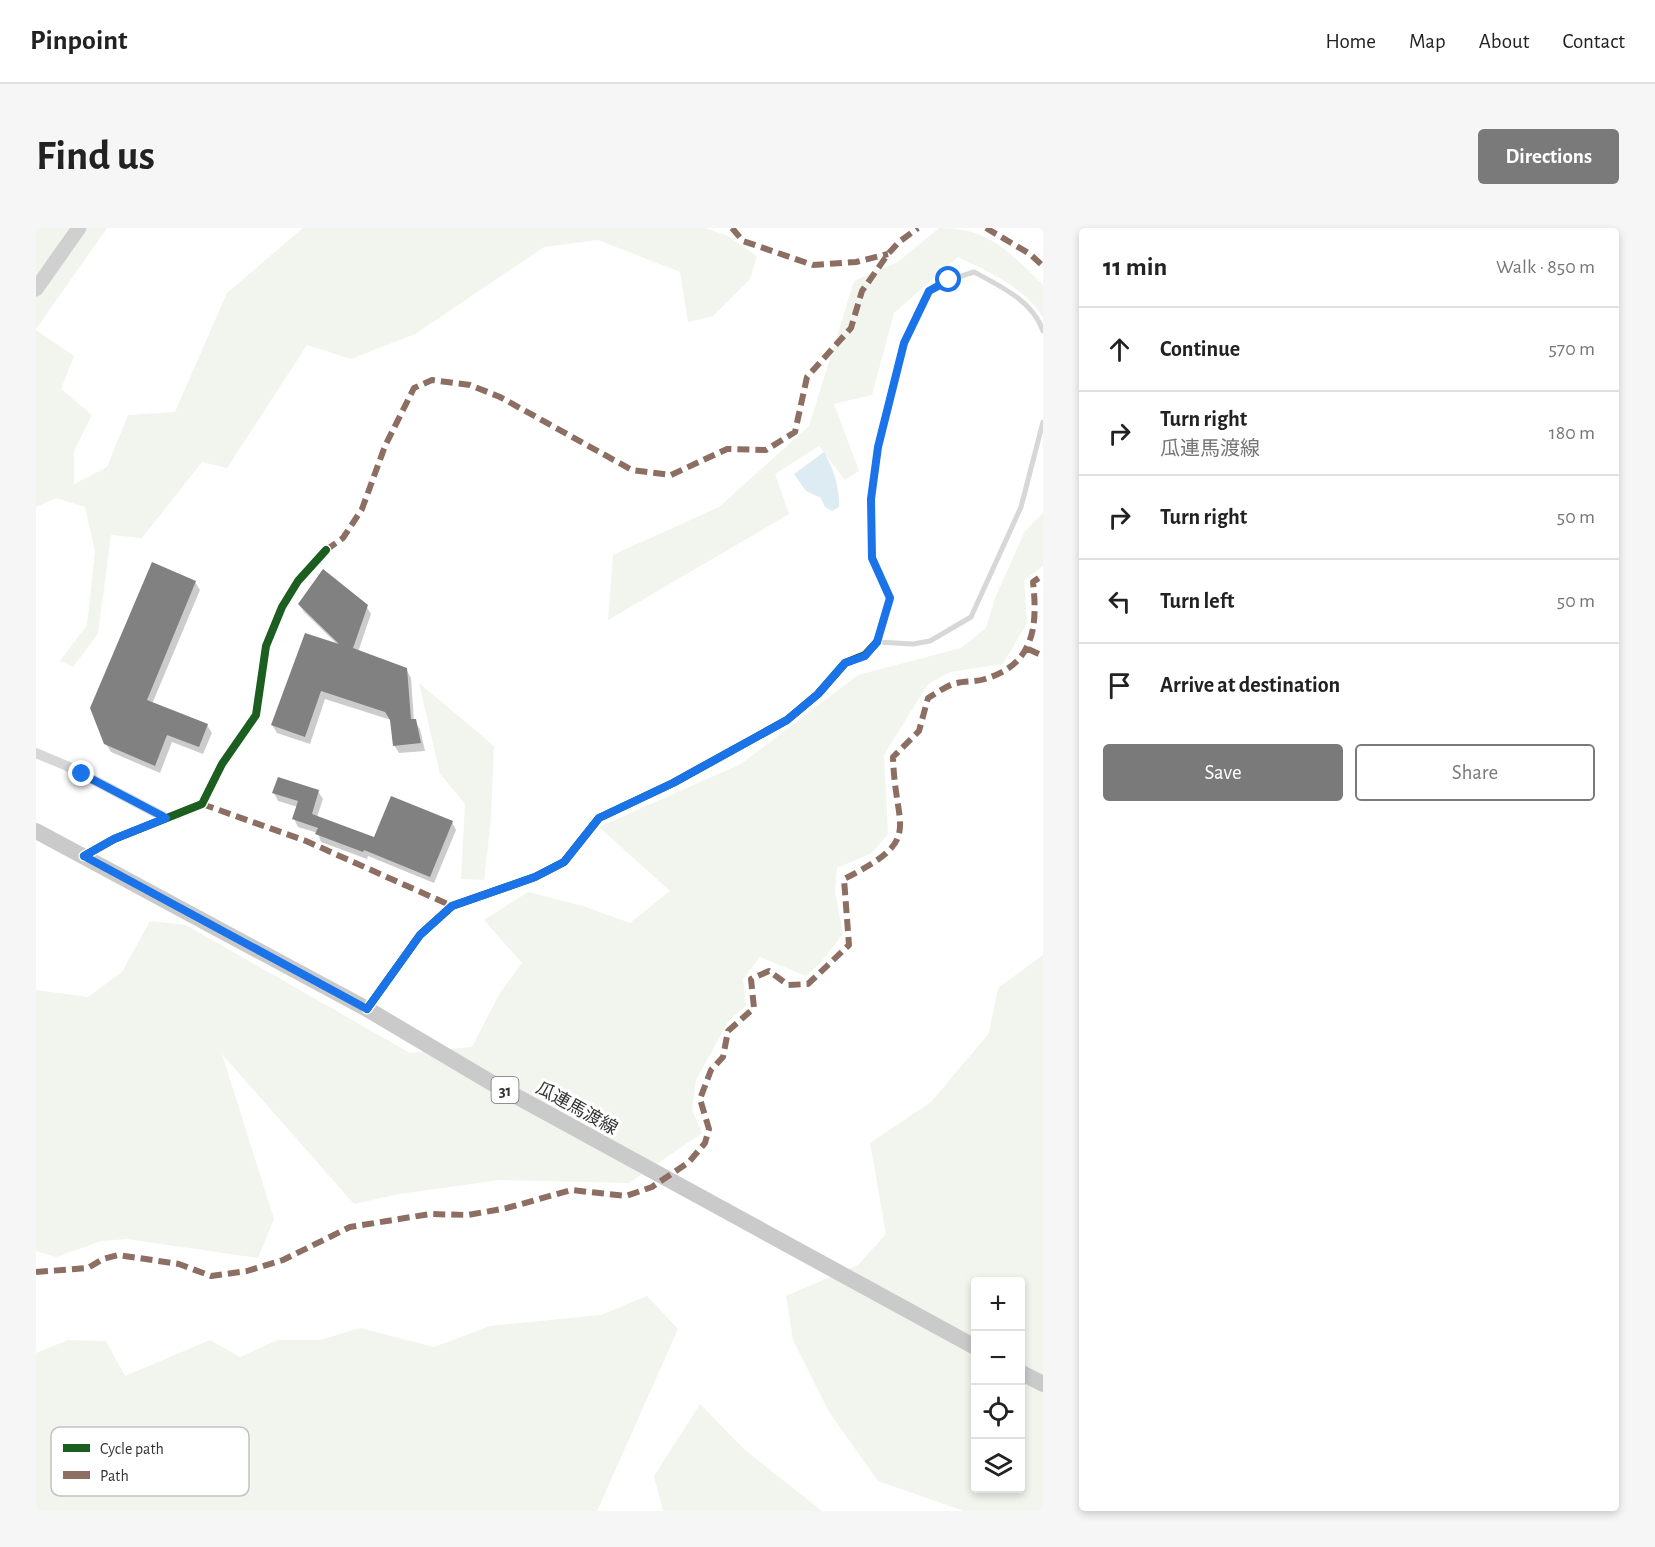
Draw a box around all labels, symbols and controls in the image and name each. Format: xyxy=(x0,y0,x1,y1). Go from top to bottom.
text: Pinpoint xyxy=(30,27,128,55)
text: Home xyxy=(1325,31,1376,52)
text: Map xyxy=(1409,31,1446,52)
text: About xyxy=(1479,31,1529,52)
text: Contact xyxy=(1562,31,1625,52)
button: Directions xyxy=(1478,129,1619,184)
text: Find us xyxy=(36,135,155,177)
text: 11 min xyxy=(1103,254,1167,280)
text: Walk · 850 m xyxy=(1496,257,1595,277)
route start xyxy=(935,266,961,292)
icon: ahead xyxy=(1103,333,1136,366)
text: Continue xyxy=(1160,338,1240,360)
text: 570 m xyxy=(1548,339,1595,359)
text: Turn right xyxy=(1160,408,1247,430)
icon: right xyxy=(1103,417,1136,450)
text: 180 m xyxy=(1549,423,1595,443)
text: 瓜連馬渡線 xyxy=(1160,439,1260,459)
icon: right xyxy=(1103,501,1136,534)
text: Turn right xyxy=(1160,506,1247,528)
text: 50 m xyxy=(1557,507,1595,527)
icon: left xyxy=(1103,585,1136,618)
text: Turn left xyxy=(1160,590,1234,612)
text: 50 m xyxy=(1557,591,1595,611)
icon: arrive xyxy=(1103,669,1136,702)
text: Arrive at destination xyxy=(1160,674,1340,696)
button: Save xyxy=(1103,744,1343,801)
button: Share xyxy=(1355,744,1595,801)
route end xyxy=(68,760,94,786)
road number: 31 xyxy=(492,1077,518,1103)
street label: 瓜連馬渡線 xyxy=(533,1077,621,1139)
map controls xyxy=(971,1277,1025,1493)
button: + xyxy=(971,1277,1025,1331)
button: − xyxy=(971,1331,1025,1385)
button: locate xyxy=(971,1385,1025,1439)
legend xyxy=(51,1427,249,1496)
button: layers xyxy=(971,1439,1025,1493)
text: Cycle path xyxy=(100,1441,164,1458)
text: Path xyxy=(100,1468,129,1484)

